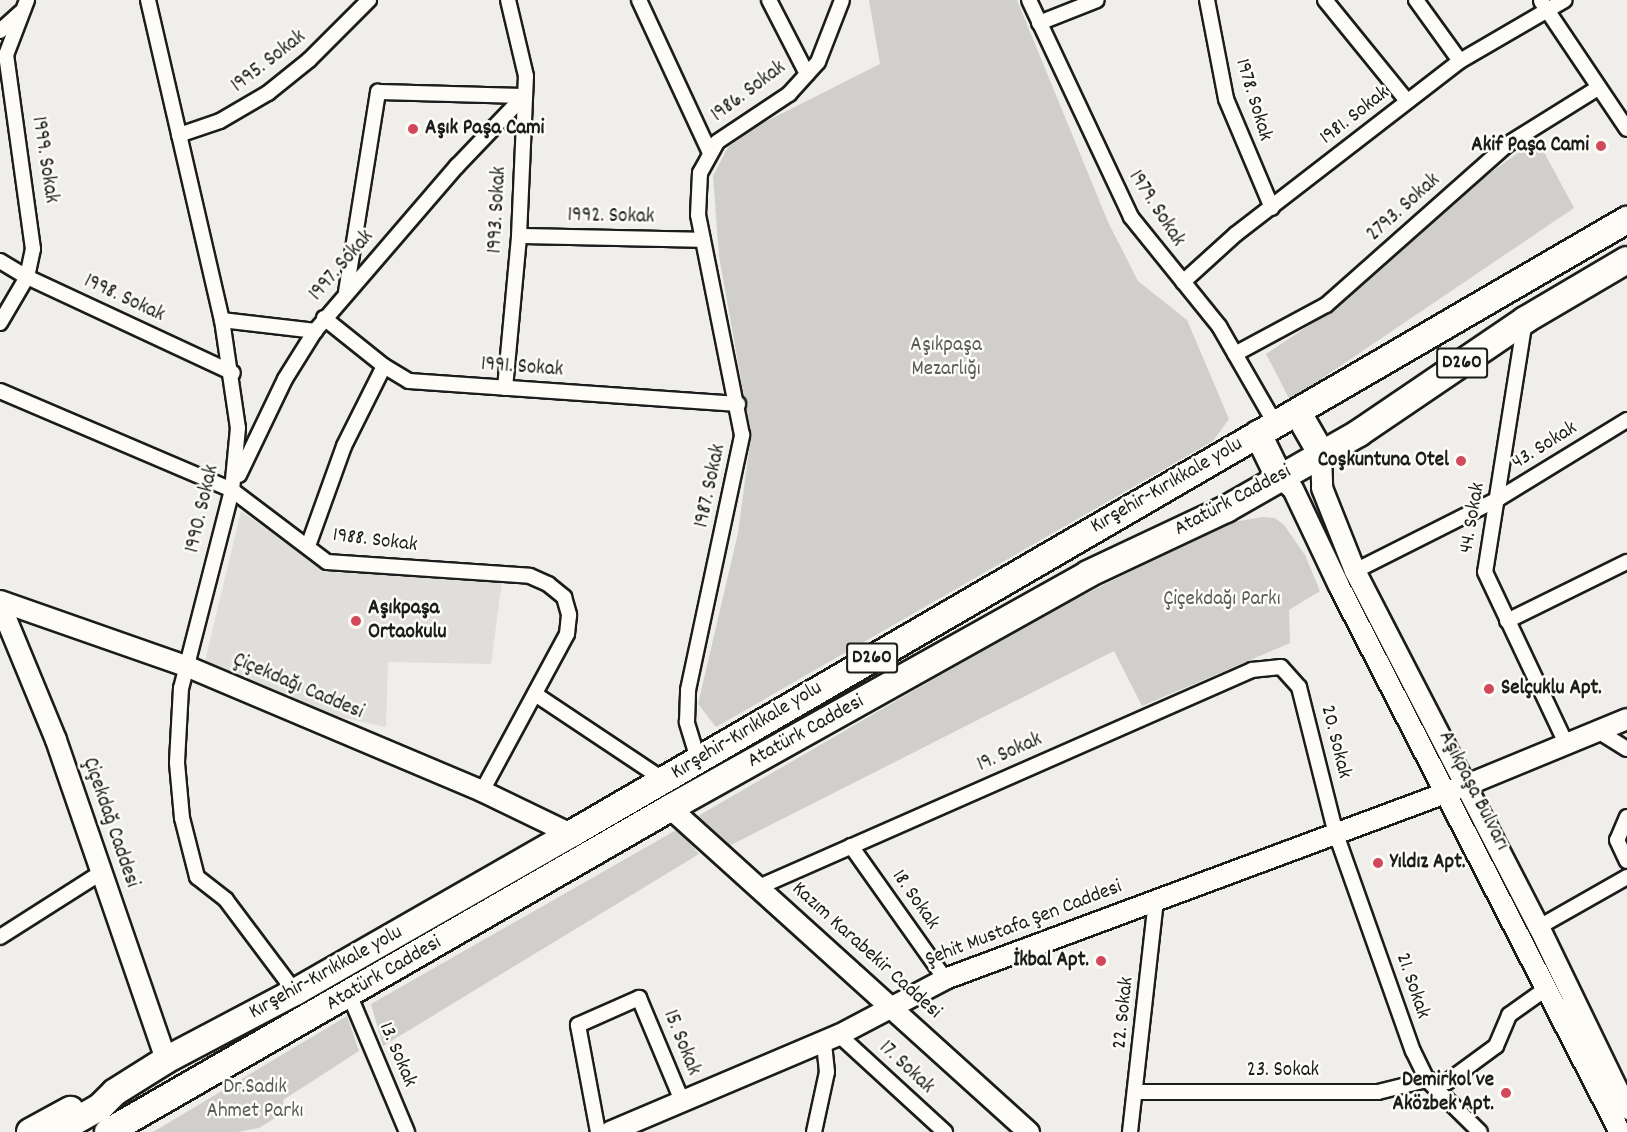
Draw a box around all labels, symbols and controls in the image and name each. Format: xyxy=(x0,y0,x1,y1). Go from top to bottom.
street label: 1995. Sokak xyxy=(227,25,311,99)
street label: 1986. Sokak xyxy=(707,56,791,128)
street label: 1978. Sokak xyxy=(1229,56,1277,144)
street label: 1981. Sokak xyxy=(1315,81,1395,151)
street label: 1999. Sokak xyxy=(25,115,63,205)
place label: Aşık Paşa Cami xyxy=(425,116,544,142)
marker: Aşık Paşa Cami xyxy=(406,122,420,136)
place label: Akif Paşa Cami xyxy=(1471,133,1589,159)
marker: Akif Paşa Cami xyxy=(1594,139,1608,153)
street label: 1993. Sokak xyxy=(483,166,513,254)
street label: 1979. Sokak xyxy=(1122,166,1190,252)
street label: 2793. Sokak xyxy=(1362,168,1446,248)
street label: 1992. Sokak xyxy=(567,204,655,230)
street label: 1997. Sokak xyxy=(304,225,380,307)
street label: 1998. Sokak xyxy=(80,269,168,329)
park label: Aşıkpaşa Mezarlığı xyxy=(910,333,982,383)
road number: D260 xyxy=(1435,346,1489,380)
street label: 1991. Sokak xyxy=(480,353,564,383)
street label: 43. Sokak xyxy=(1508,416,1582,476)
street label: Kırşehir-Kırıkkale yolu xyxy=(1087,432,1247,540)
street label: 1987. Sokak xyxy=(690,442,732,530)
place label: Coşkuntuna Otel xyxy=(1318,448,1449,474)
marker: Coşkuntuna Otel xyxy=(1454,454,1468,468)
street label: Atatürk Caddesi xyxy=(1170,460,1296,542)
street label: 1990. Sokak xyxy=(181,463,225,555)
street label: 44. Sokak xyxy=(1454,481,1492,555)
street label: 1988. Sokak xyxy=(331,523,419,559)
park label: Çiçekdağı Parkı xyxy=(1163,587,1281,613)
place label: Aşıkpaşa Ortaokulu xyxy=(368,596,446,646)
marker: Aşıkpaşa Ortaokulu xyxy=(349,614,363,628)
road number: D260 xyxy=(845,641,899,675)
street label: Çiçekdağı Caddesi xyxy=(229,648,367,726)
street label: Kırşehir-Kırıkkale yolu xyxy=(667,676,827,786)
place label: Selçuklu Apt. xyxy=(1501,676,1602,702)
marker: Selçuklu Apt. xyxy=(1482,682,1496,696)
street label: Atatürk Caddesi xyxy=(744,690,868,774)
street label: 20. Sokak xyxy=(1314,703,1356,781)
street label: Aşıkpaşa Bulvarı xyxy=(1432,727,1514,855)
street label: 19. Sokak xyxy=(974,728,1046,778)
street label: Çiçekdağ Caddesi xyxy=(76,755,144,891)
place label: Yıldız Apt. xyxy=(1390,850,1465,876)
marker: Yıldız Apt. xyxy=(1371,856,1385,870)
street label: 18. Sokak xyxy=(885,865,945,935)
street label: Şehit Mustafa Şen Caddesi xyxy=(922,875,1126,973)
street label: Kazım Karabekir Caddesi xyxy=(786,877,946,1025)
street label: Kırşehir-Kırıkkale yolu xyxy=(245,920,407,1026)
street label: Atatürk Caddesi xyxy=(322,931,446,1017)
place label: İkbal Apt. xyxy=(1013,948,1089,974)
street label: 21. Sokak xyxy=(1389,950,1435,1022)
marker: İkbal Apt. xyxy=(1094,954,1108,968)
street label: 22. Sokak xyxy=(1108,976,1140,1050)
street label: 15. Sokak xyxy=(657,1007,705,1079)
street label: 13. Sokak xyxy=(372,1019,422,1091)
street label: 17. Sokak xyxy=(873,1036,939,1100)
street label: 23. Sokak xyxy=(1247,1058,1319,1084)
place label: Demirkol ve Aközbek Apt. xyxy=(1392,1068,1494,1118)
park label: Dr.Sadık Ahmet Parkı xyxy=(207,1075,303,1125)
marker: Demirkol ve Aközbek Apt. xyxy=(1499,1086,1513,1100)

